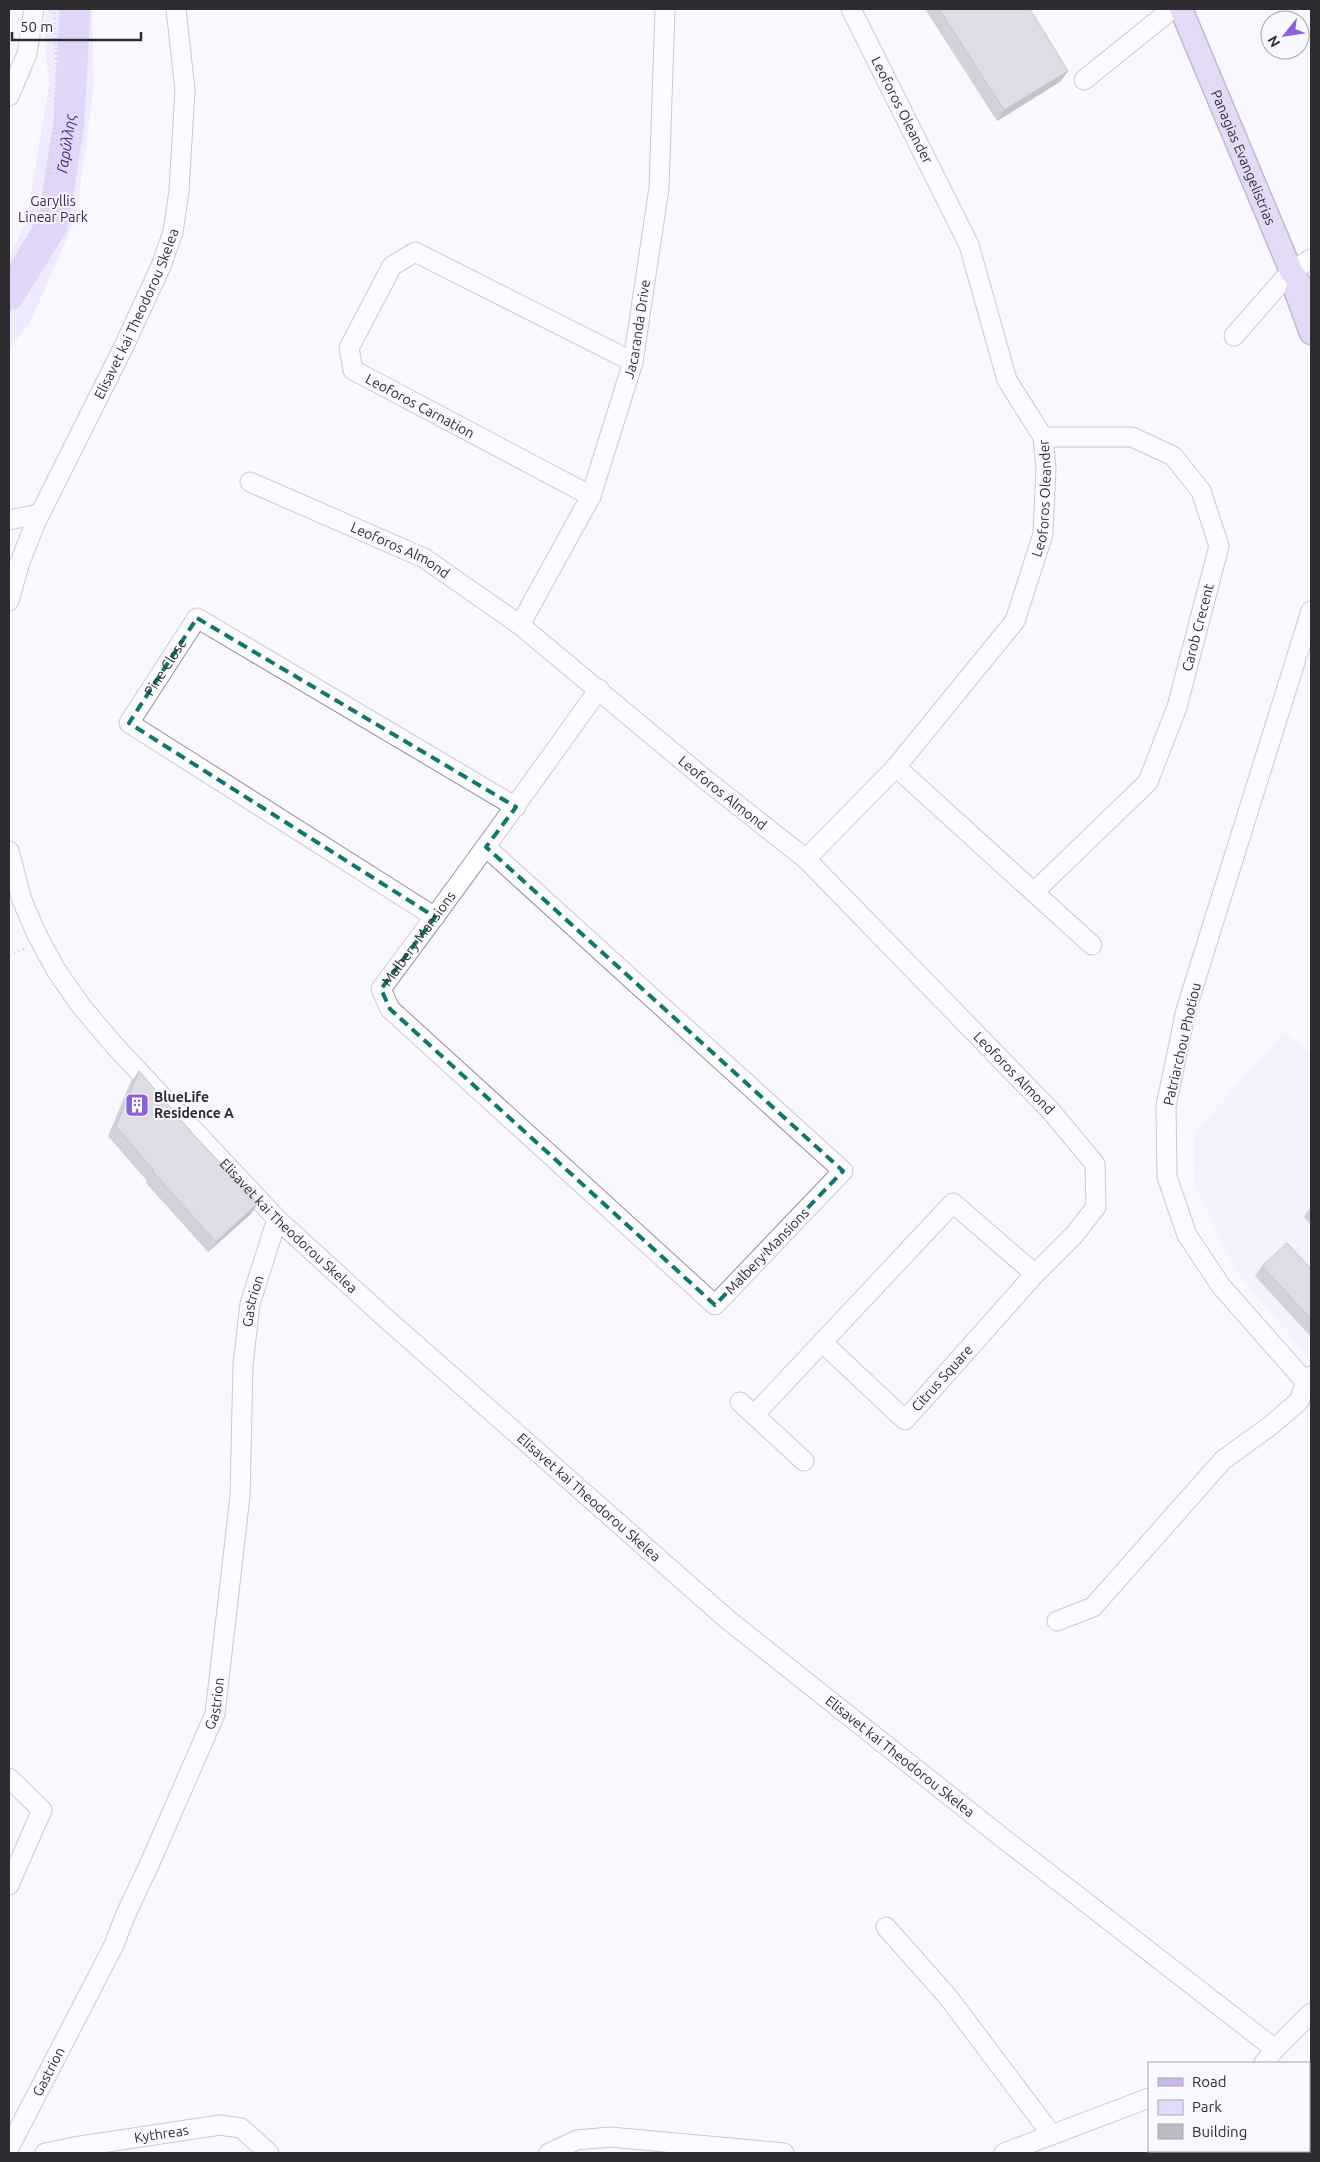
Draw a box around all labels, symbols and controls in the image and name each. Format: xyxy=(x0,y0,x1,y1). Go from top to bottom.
scale bar xyxy=(12,10,141,42)
north arrow xyxy=(1260,10,1310,60)
text: 50 m xyxy=(20,18,53,35)
text: N xyxy=(1264,33,1283,50)
street label: Leoforos Oleander xyxy=(868,54,936,167)
street label: Panagias Evangelistrias xyxy=(1208,88,1279,227)
water label: Γαρύλλης xyxy=(53,113,78,174)
park label: Garyllis Linear Park xyxy=(18,193,88,225)
street label: Elisavet kai Theodorou Skelea xyxy=(91,226,182,402)
street label: Jacaranda Drive xyxy=(620,278,653,380)
street label: Leoforos Carnation xyxy=(363,371,477,441)
street label: Leoforos Oleander xyxy=(1028,438,1054,559)
street label: Leoforos Almond xyxy=(348,519,453,581)
street label: Carob Crecent xyxy=(1179,581,1217,673)
street label: Pine Close xyxy=(141,635,190,699)
street label: Leoforos Almond xyxy=(675,752,770,833)
street label: Malbery Mansions xyxy=(378,888,459,989)
street label: Patriarchou Photiou xyxy=(1160,981,1204,1107)
street label: Leoforos Almond xyxy=(970,1028,1058,1118)
place label: BlueLife Residence A xyxy=(154,1089,234,1121)
building icon: BlueLife Residence A xyxy=(124,1092,150,1118)
street label: Elisavet kai Theodorou Skelea xyxy=(217,1155,361,1296)
street label: Malbery Mansions xyxy=(722,1205,812,1297)
street label: Gastrion xyxy=(239,1273,267,1328)
street label: Citrus Square xyxy=(908,1342,976,1414)
street label: Elisavet kai Theodorou Skelea xyxy=(514,1430,664,1565)
street label: Gastrion xyxy=(201,1677,227,1732)
street label: Elisavet kai Theodorou Skelea xyxy=(822,1692,978,1820)
street label: Gastrion xyxy=(29,2044,68,2099)
legend xyxy=(1148,2062,1310,2152)
text: Road xyxy=(1192,2073,1227,2090)
text: Park xyxy=(1192,2098,1222,2115)
street label: Kythreas xyxy=(133,2122,190,2146)
text: Building xyxy=(1192,2123,1247,2140)

